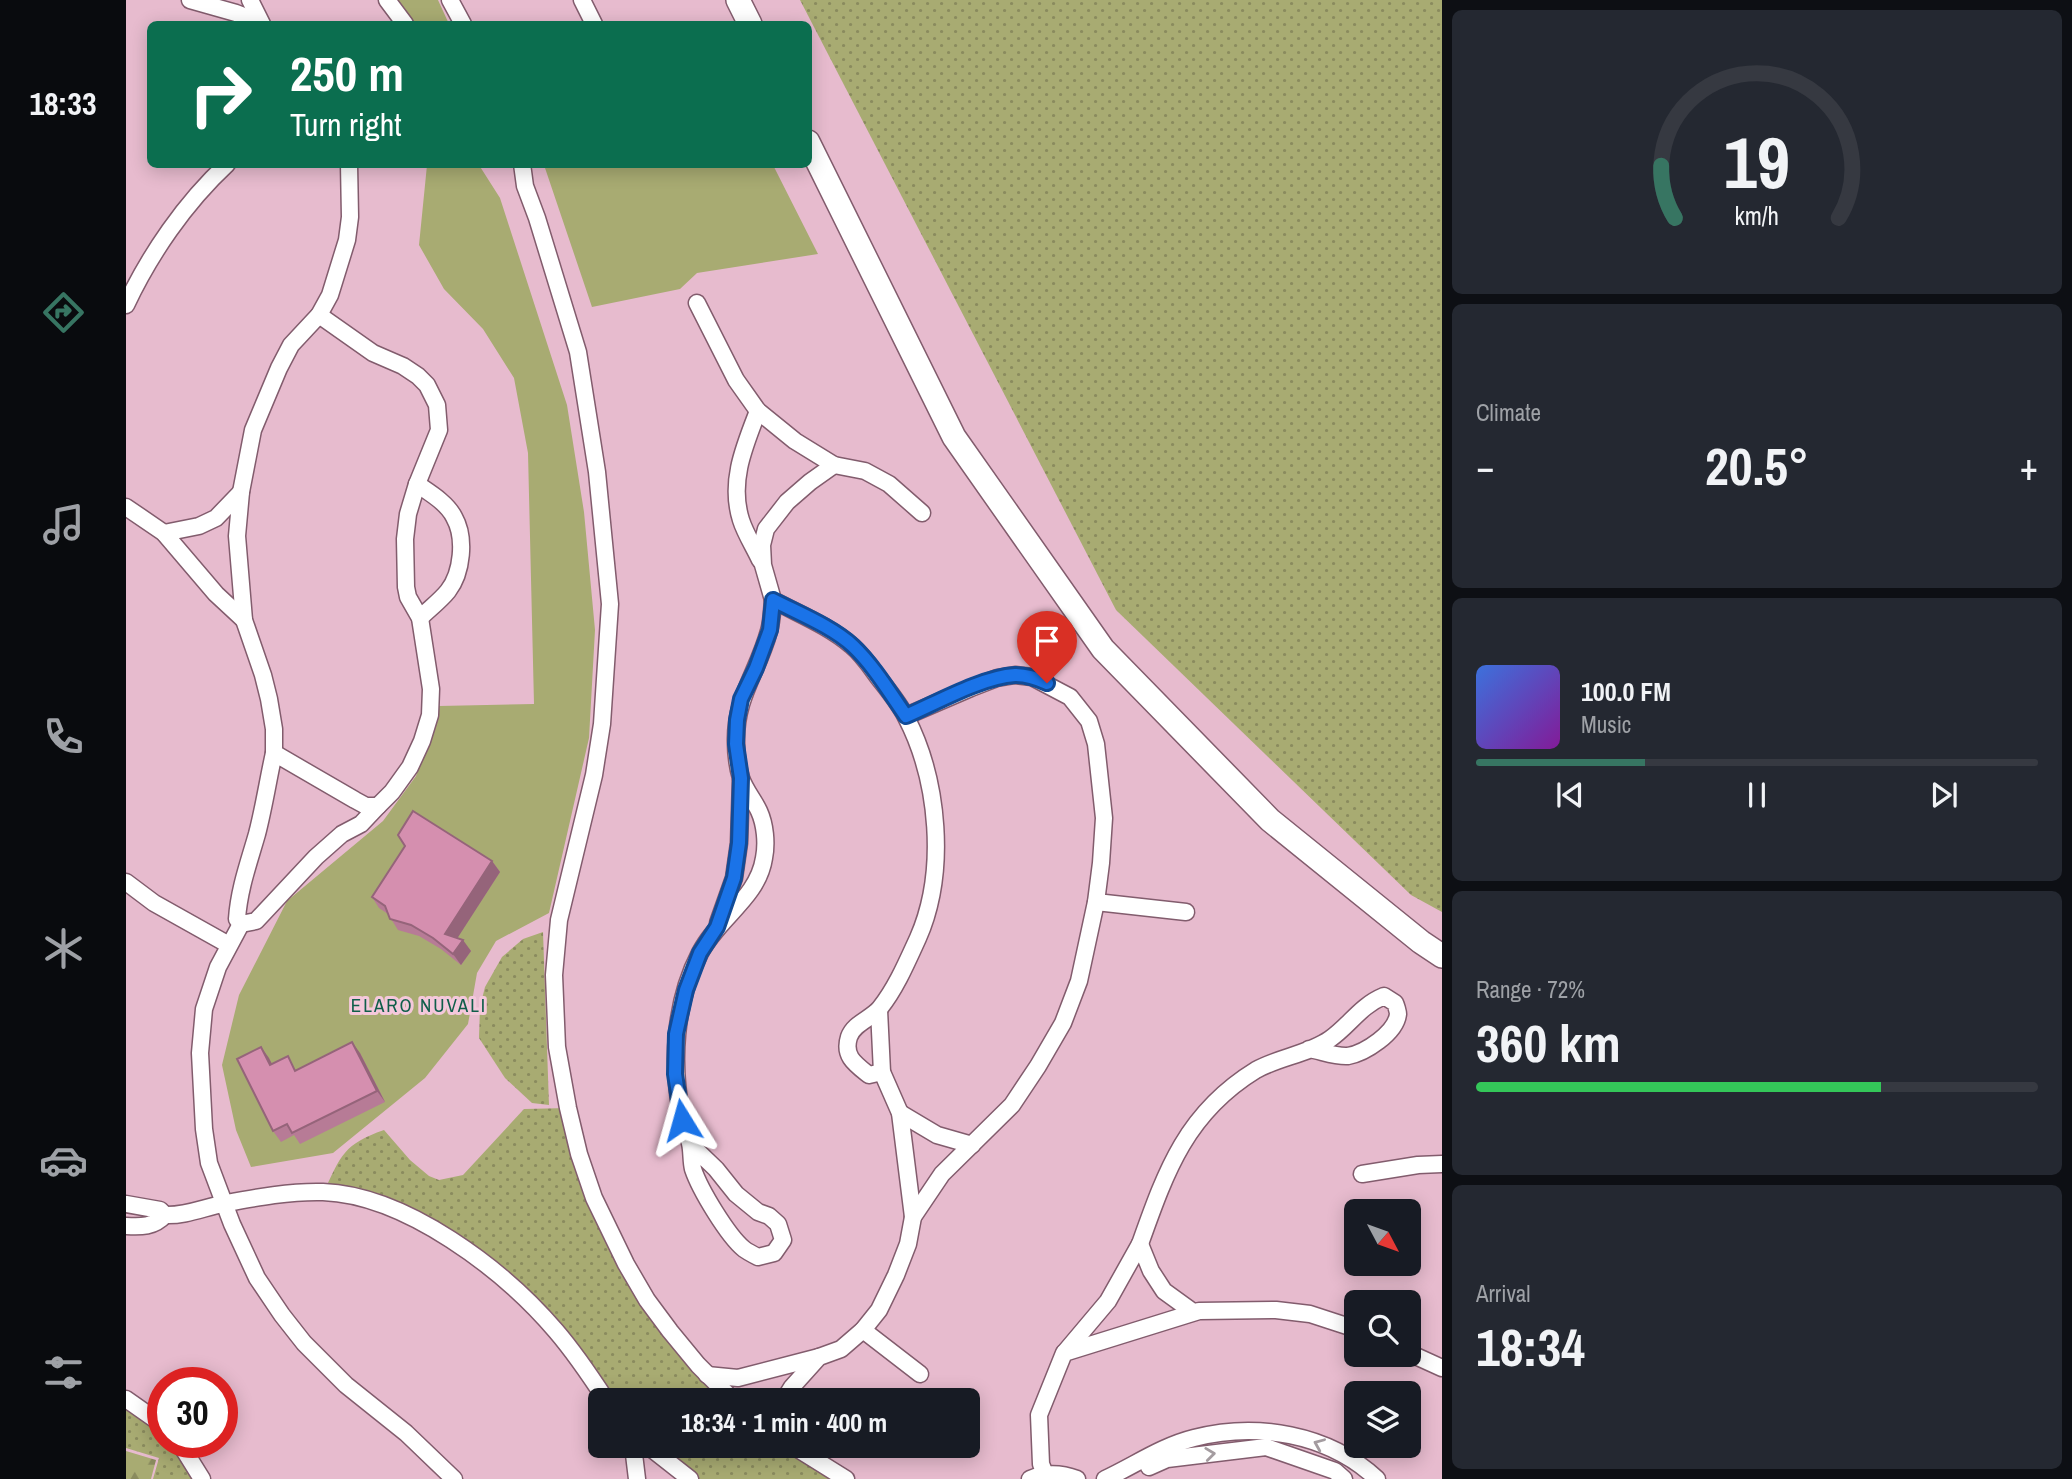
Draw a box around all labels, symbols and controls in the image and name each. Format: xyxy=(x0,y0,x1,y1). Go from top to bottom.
text: 250 m xyxy=(290,40,404,106)
icon: right xyxy=(175,49,266,140)
text: 18:33 xyxy=(29,82,97,125)
text: Turn right xyxy=(290,103,402,146)
text: 19 xyxy=(1724,113,1790,211)
text: km/h xyxy=(1735,199,1779,233)
icon: directions xyxy=(39,288,88,337)
text: Climate xyxy=(1476,397,1541,428)
text: 20.5° xyxy=(1705,431,1809,501)
text: − xyxy=(1476,441,1494,492)
text: + xyxy=(2020,441,2038,492)
icon: music xyxy=(39,500,88,549)
pin xyxy=(1017,611,1077,683)
icon: arrive xyxy=(1028,622,1066,660)
text: 100.0 FM xyxy=(1581,674,1671,709)
text: Music xyxy=(1581,709,1631,740)
icon: phone xyxy=(39,712,88,761)
icon: previous xyxy=(1551,776,1589,814)
icon: pause xyxy=(1738,776,1776,814)
icon: next xyxy=(1925,776,1963,814)
icon: climate xyxy=(39,924,88,973)
text: Range · 72% xyxy=(1476,974,1585,1005)
district label: ELARO NUVALI xyxy=(351,992,487,1018)
text: 360 km xyxy=(1476,1008,1621,1078)
position arrow xyxy=(645,1083,719,1157)
icon: car xyxy=(39,1136,88,1185)
north arrow xyxy=(1344,1199,1421,1276)
map controls xyxy=(1344,1199,1421,1458)
text: Arrival xyxy=(1476,1278,1531,1309)
button: search xyxy=(1344,1290,1421,1367)
text: 18:34 xyxy=(1476,1312,1585,1382)
icon: filters xyxy=(39,1348,88,1397)
speed limit sign: 30 xyxy=(147,1367,238,1458)
button: layers xyxy=(1344,1381,1421,1458)
text: 18:34 · 1 min · 400 m xyxy=(681,1405,887,1440)
one-way arrow xyxy=(1313,1439,1325,1453)
one-way arrow xyxy=(1204,1446,1216,1461)

